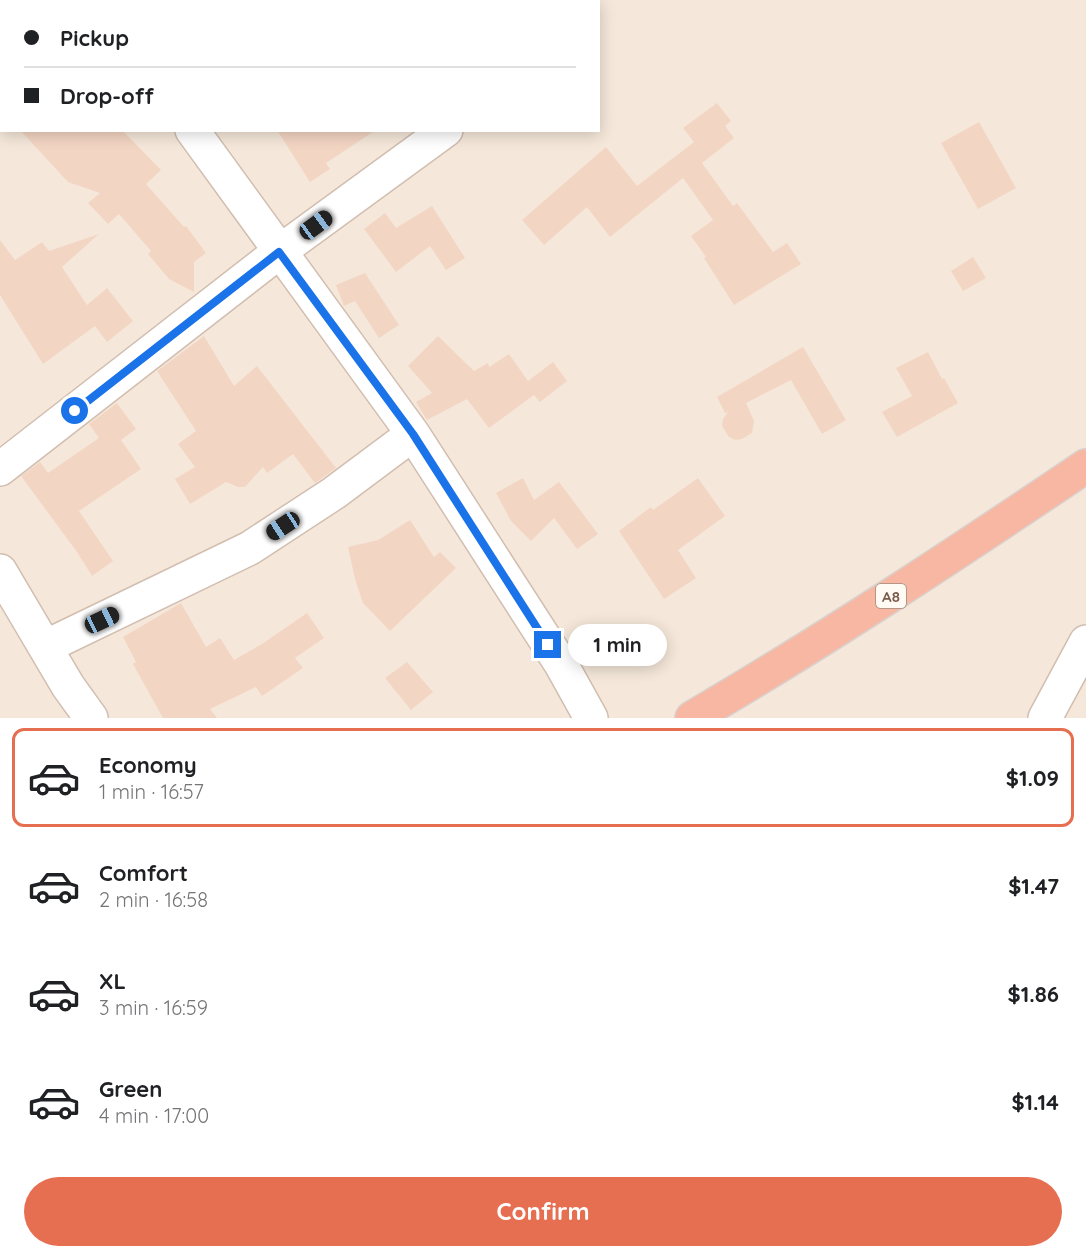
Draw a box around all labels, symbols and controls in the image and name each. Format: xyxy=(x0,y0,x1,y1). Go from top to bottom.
text: Pickup xyxy=(60,24,129,52)
text: Drop-off xyxy=(60,82,154,110)
car xyxy=(296,207,336,243)
route start xyxy=(61,397,88,424)
car xyxy=(263,509,303,543)
road number: A8 xyxy=(876,584,906,608)
car xyxy=(82,604,122,636)
callout: 1 min xyxy=(569,624,668,666)
route end xyxy=(534,631,561,658)
text: 1 min xyxy=(593,632,642,657)
icon: car xyxy=(27,751,81,805)
text: Economy xyxy=(99,751,197,779)
text: $1.09 xyxy=(1006,764,1059,792)
text: 1 min · 16:57 xyxy=(99,779,204,804)
icon: car xyxy=(27,859,81,913)
text: Comfort xyxy=(99,859,188,887)
text: $1.47 xyxy=(1008,872,1059,900)
text: 2 min · 16:58 xyxy=(99,887,208,912)
icon: car xyxy=(27,967,81,1021)
text: XL xyxy=(99,967,126,995)
text: $1.86 xyxy=(1008,980,1059,1008)
text: 3 min · 16:59 xyxy=(99,995,208,1020)
icon: car xyxy=(27,1075,81,1129)
text: Green xyxy=(99,1075,162,1103)
text: $1.14 xyxy=(1011,1088,1059,1116)
text: 4 min · 17:00 xyxy=(99,1103,209,1128)
button: Confirm xyxy=(24,1177,1062,1246)

